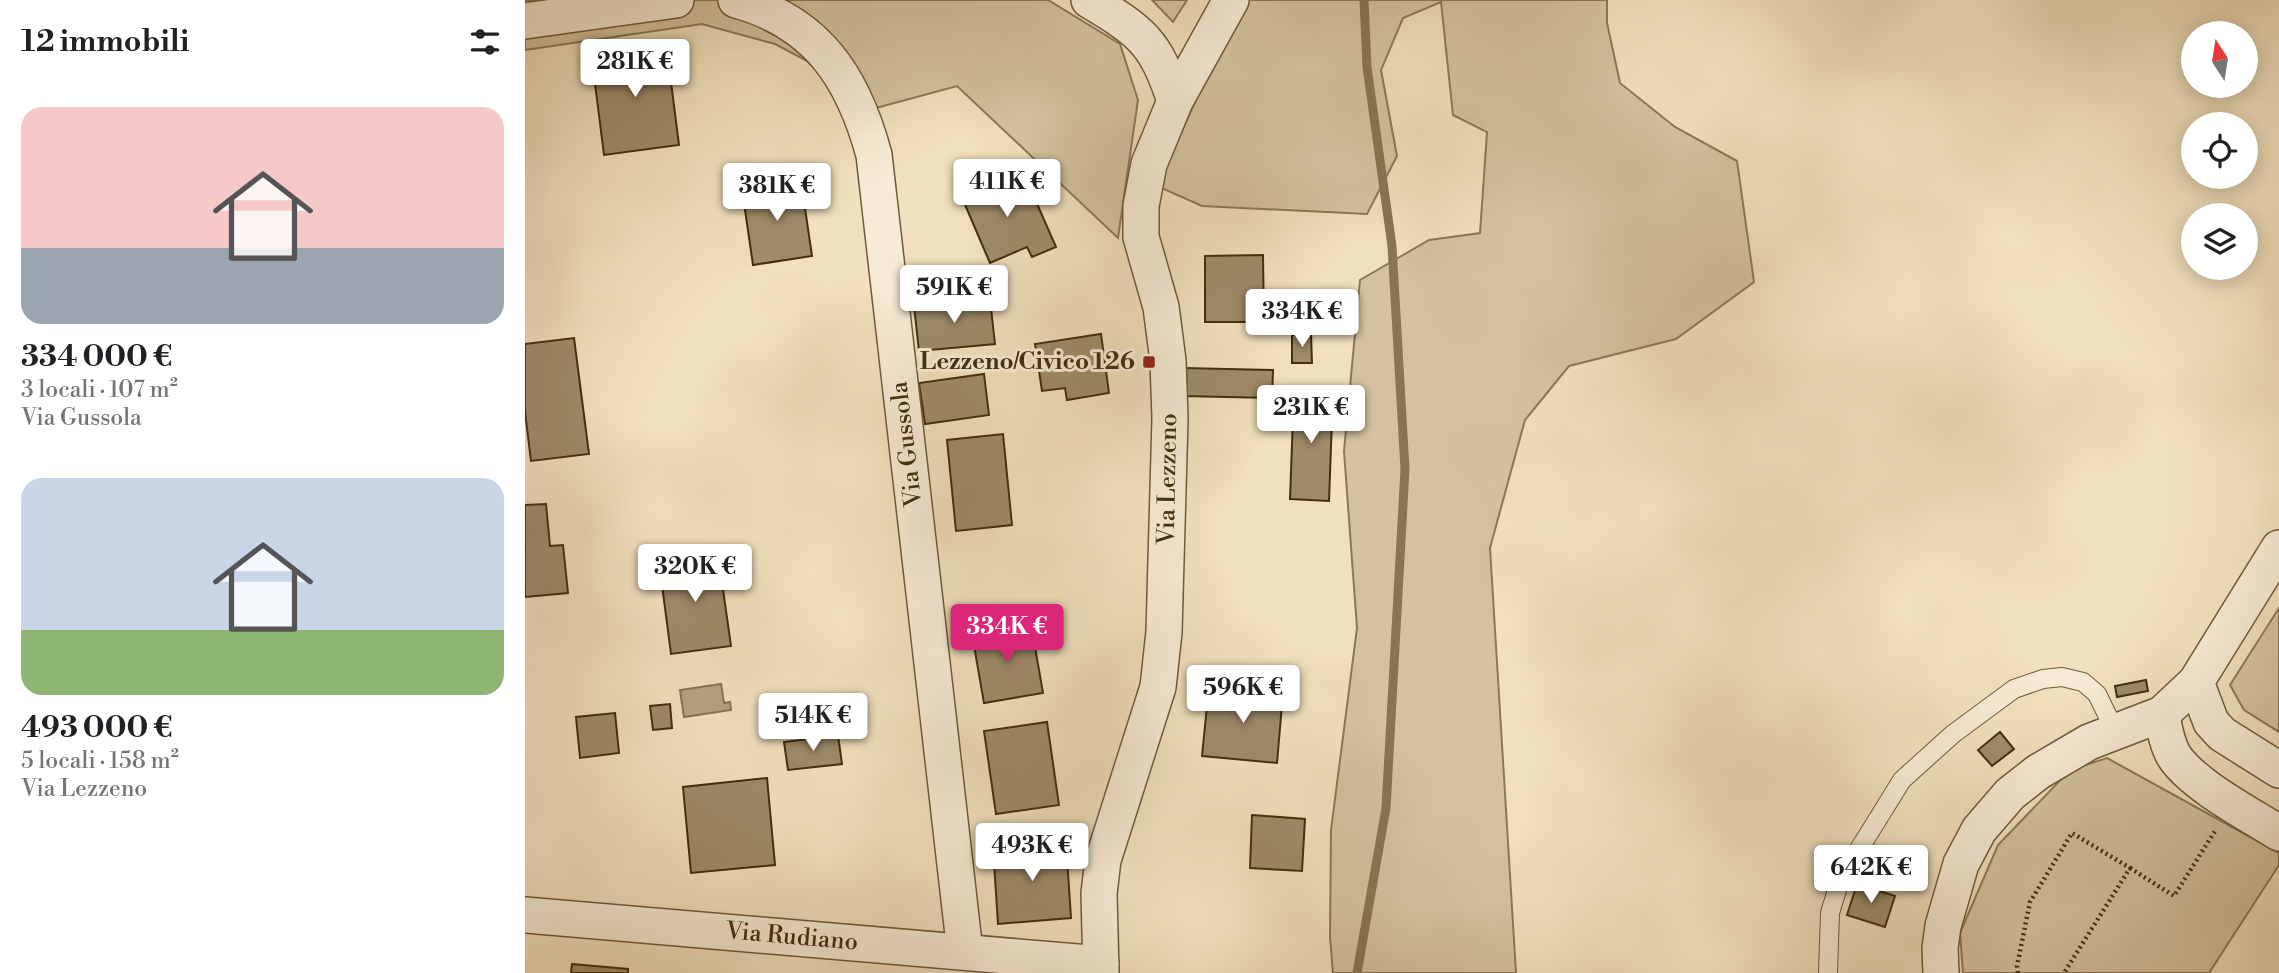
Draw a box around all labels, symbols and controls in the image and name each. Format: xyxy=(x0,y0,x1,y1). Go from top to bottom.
north arrow xyxy=(2181,21,2257,98)
map controls xyxy=(2181,21,2258,280)
text: 12 immobili xyxy=(21,23,189,61)
icon: filters xyxy=(466,23,504,61)
pin: 281K € xyxy=(578,40,692,99)
text: 281K € xyxy=(596,48,674,76)
button: locate xyxy=(2181,112,2258,189)
icon: home xyxy=(200,153,326,279)
pin: 411K € xyxy=(950,160,1064,219)
pin: 381K € xyxy=(720,164,834,223)
text: 411K € xyxy=(969,168,1045,196)
text: 381K € xyxy=(739,172,815,200)
button: layers xyxy=(2181,203,2258,280)
pin: 591K € xyxy=(897,266,1011,325)
text: 591K € xyxy=(916,274,992,302)
pin: 334K € xyxy=(1245,290,1359,349)
text: 334K € xyxy=(1262,298,1342,326)
text: 334 000 € xyxy=(21,338,172,376)
place label: Lezzeno/Civico 126 xyxy=(920,347,1135,377)
marker: Lezzeno/Civico 126 xyxy=(1141,354,1157,370)
text: 3 locali · 107 m² xyxy=(21,376,178,404)
street label: Via Gussola xyxy=(884,379,930,509)
pin: 231K € xyxy=(1254,386,1368,445)
text: 231K € xyxy=(1273,394,1349,422)
text: Via Gussola xyxy=(21,404,142,432)
street label: Via Lezzeno xyxy=(1152,413,1184,546)
icon: home xyxy=(200,524,326,650)
pin: 320K € xyxy=(638,544,752,604)
text: 320K € xyxy=(654,553,736,581)
pin: 334K € xyxy=(950,604,1064,664)
text: 334K € xyxy=(967,613,1047,641)
pin: 596K € xyxy=(1186,666,1300,725)
text: 596K € xyxy=(1203,674,1283,702)
pin: 514K € xyxy=(756,694,870,753)
text: 514K € xyxy=(774,702,852,730)
text: 493 000 € xyxy=(21,709,173,747)
text: 5 locali · 158 m² xyxy=(21,747,179,775)
text: Via Lezzeno xyxy=(21,775,147,803)
pin: 493K € xyxy=(975,824,1089,883)
text: 493K € xyxy=(991,832,1073,860)
pin: 642K € xyxy=(1814,846,1928,905)
text: 642K € xyxy=(1830,854,1912,882)
street label: Via Rudiano xyxy=(724,916,859,958)

